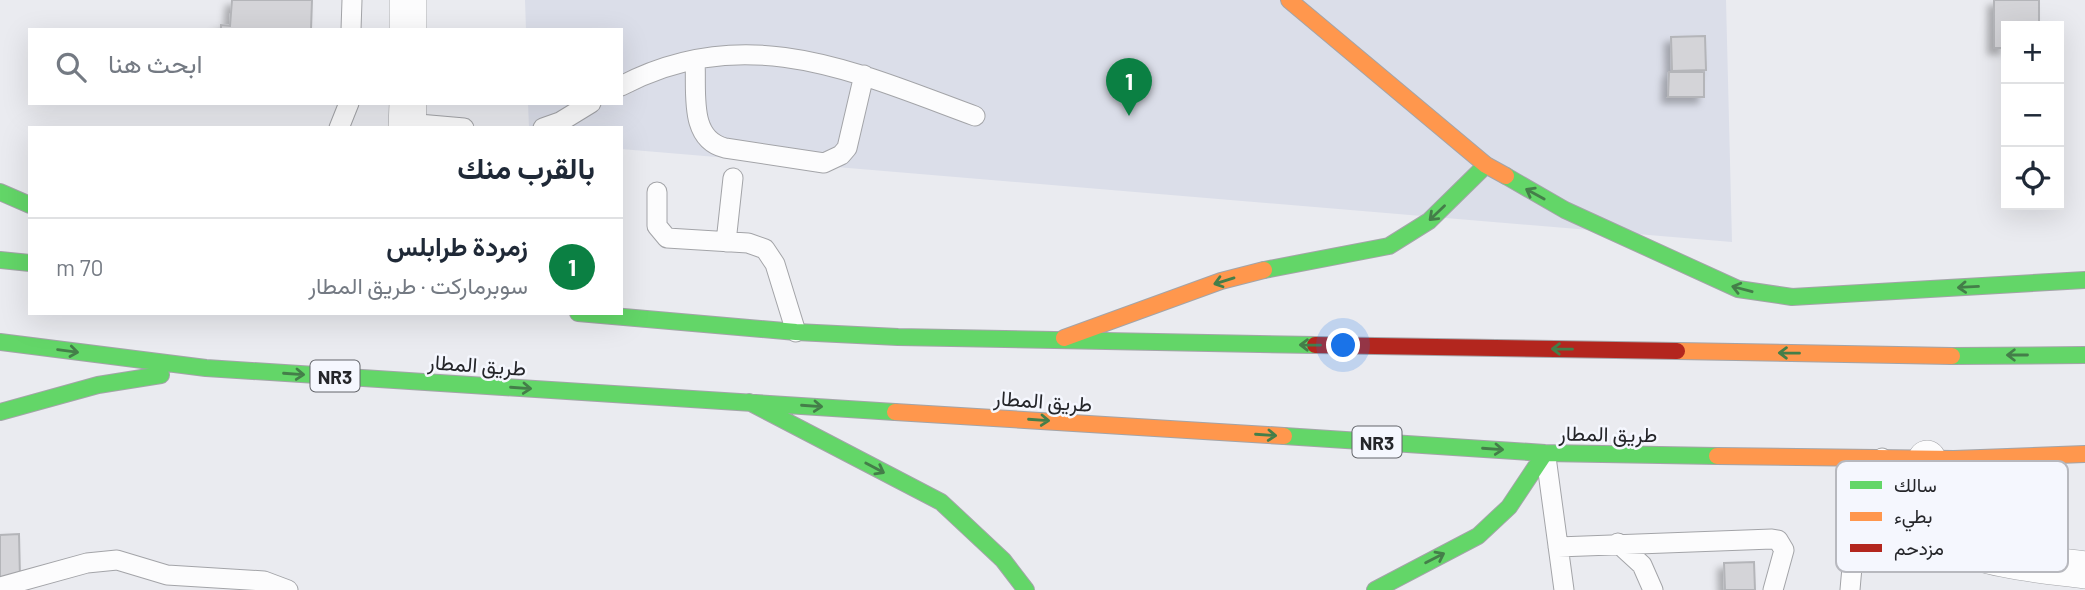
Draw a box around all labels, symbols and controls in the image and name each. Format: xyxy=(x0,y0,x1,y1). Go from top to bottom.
map controls xyxy=(2001,21,2064,210)
button: + xyxy=(2001,21,2064,84)
search box xyxy=(28,28,623,105)
text: ابحث هنا xyxy=(108,47,202,78)
icon: search xyxy=(52,48,90,86)
pin: 1 xyxy=(1106,58,1152,116)
button: − xyxy=(2001,84,2064,147)
button: locate xyxy=(2001,147,2064,210)
text: بالقرب منك xyxy=(457,149,595,185)
one-way arrow xyxy=(1526,187,1546,201)
one-way arrow xyxy=(1429,204,1446,221)
text: زمردة طرابلس xyxy=(386,230,528,261)
text: 70 m xyxy=(56,253,104,281)
text: 1 xyxy=(568,253,576,281)
text: سوبرماركت · طريق المطار xyxy=(308,271,528,299)
one-way arrow xyxy=(1214,275,1236,288)
one-way arrow xyxy=(1957,280,1980,293)
one-way arrow xyxy=(1731,282,1753,295)
your location xyxy=(1326,328,1360,362)
one-way arrow xyxy=(1299,338,1322,351)
one-way arrow xyxy=(1551,342,1574,356)
one-way arrow xyxy=(56,344,79,357)
one-way arrow xyxy=(1778,346,1801,360)
street label: طريق المطار xyxy=(426,348,527,382)
one-way arrow xyxy=(2006,348,2029,362)
road number: NR3 xyxy=(310,360,360,392)
one-way arrow xyxy=(282,368,305,381)
one-way arrow xyxy=(509,382,532,395)
street label: طريق المطار xyxy=(992,384,1093,418)
one-way arrow xyxy=(801,400,823,413)
one-way arrow xyxy=(1028,414,1051,427)
street label: طريق المطار xyxy=(1557,420,1657,448)
road number: NR3 xyxy=(1352,426,1402,458)
one-way arrow xyxy=(1255,429,1277,442)
one-way arrow xyxy=(1482,443,1505,456)
one-way arrow xyxy=(864,461,884,475)
legend xyxy=(1836,461,2068,572)
text: سالك xyxy=(1894,473,1937,496)
text: بطيء xyxy=(1894,504,1932,532)
text: مزدحم xyxy=(1894,536,1944,561)
one-way arrow xyxy=(1424,551,1445,565)

